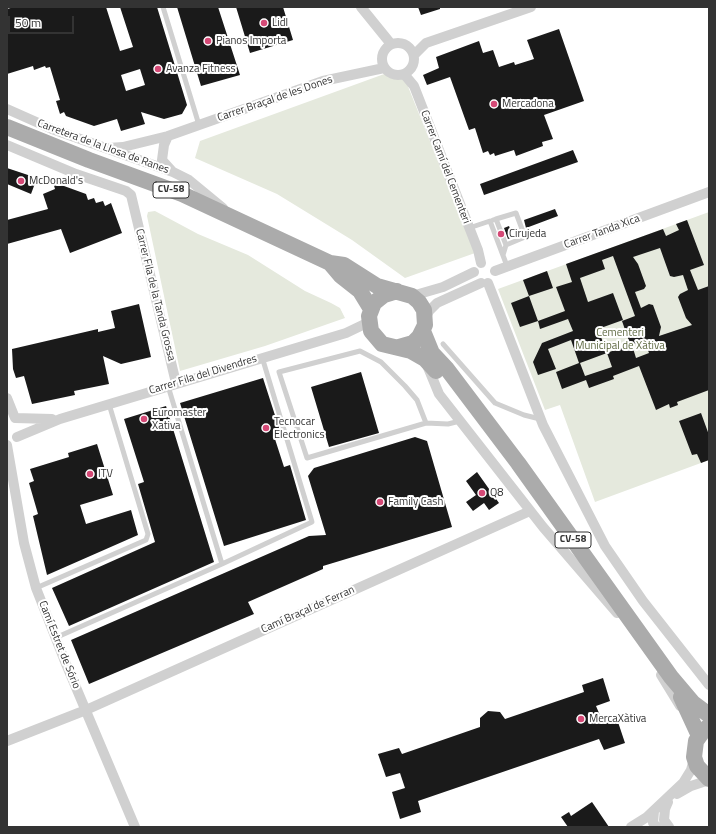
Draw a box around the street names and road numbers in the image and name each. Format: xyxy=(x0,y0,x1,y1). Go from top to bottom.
street label: Carrer Braçal de les Dones xyxy=(216,73,334,125)
street label: Carrer Camí del Cementeri xyxy=(417,108,473,226)
street label: Carretera de la Llosa de Ranes xyxy=(35,117,171,177)
road number: CV-58 xyxy=(153,182,189,198)
street label: Carrer Tanda Xica xyxy=(562,212,642,252)
street label: Carrer Fila de la Tanda Grossa xyxy=(132,228,178,362)
street label: Carrer Fila del Divendres xyxy=(147,352,259,398)
road number: CV-58 xyxy=(555,532,591,548)
street label: Camí Braçal de Ferran xyxy=(259,583,357,637)
street label: Camí Estret de Sório xyxy=(35,599,83,691)

